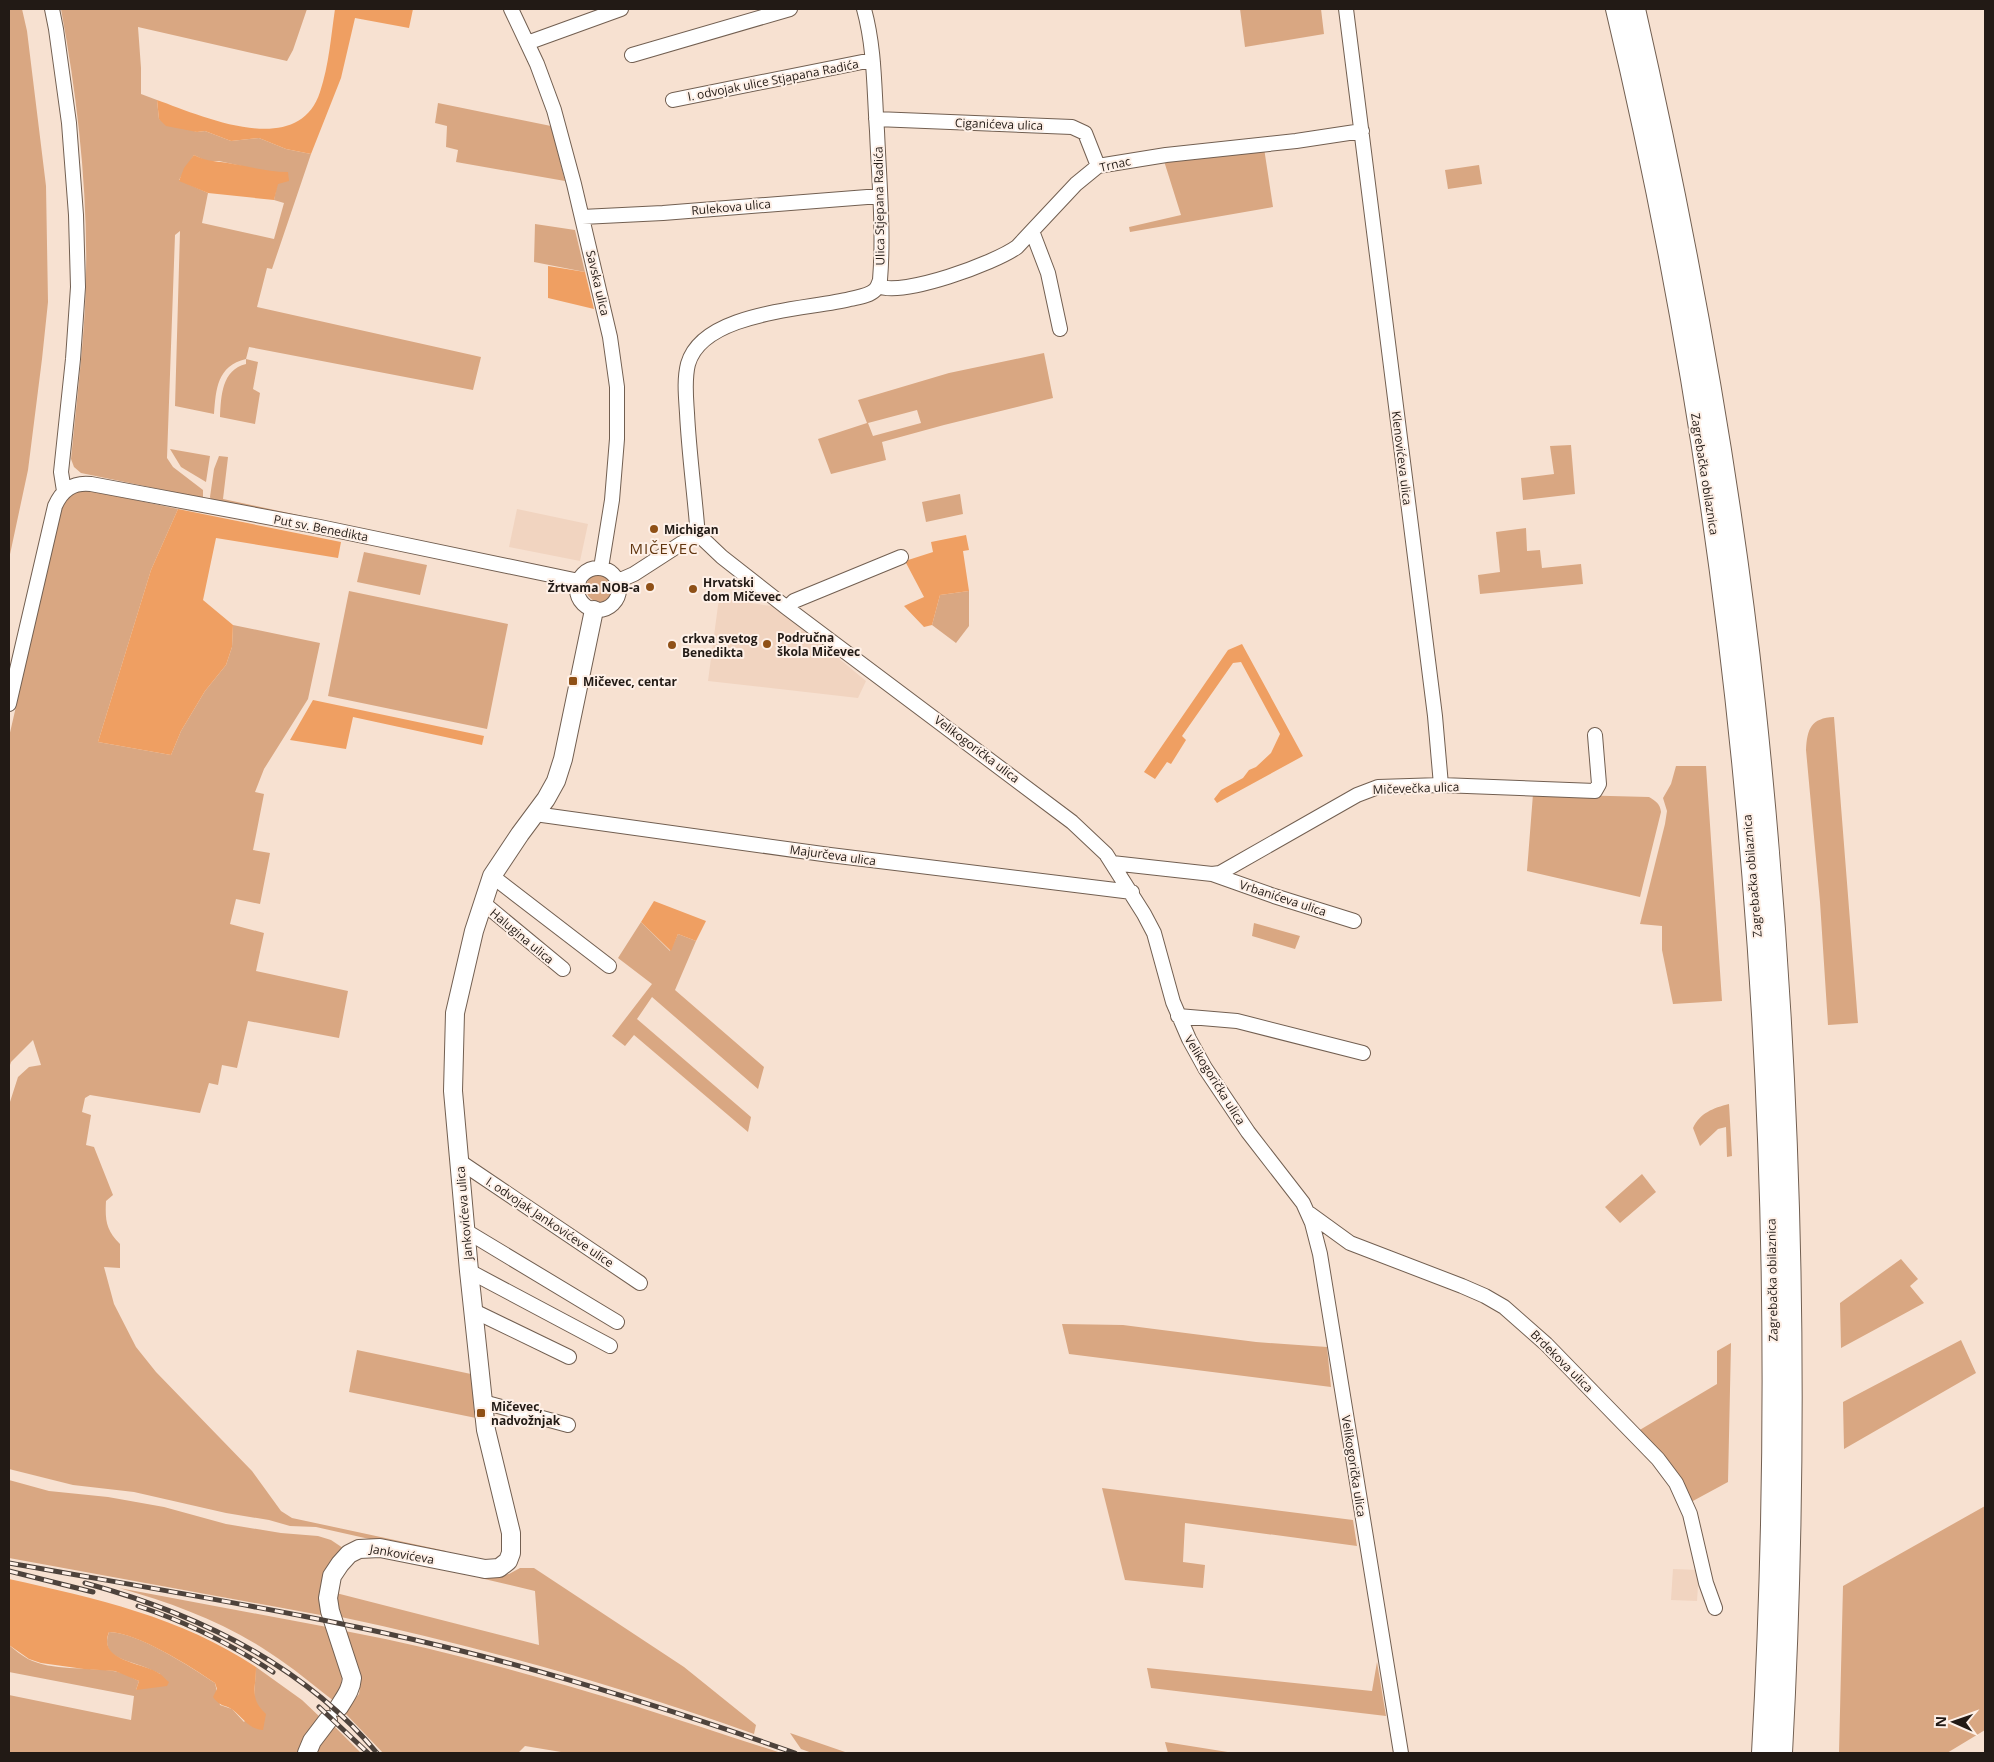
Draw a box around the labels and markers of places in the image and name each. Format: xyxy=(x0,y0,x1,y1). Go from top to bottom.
place label: Michigan xyxy=(664,521,719,538)
marker: Michigan xyxy=(648,523,660,535)
place label: Hrvatski dom Mičevec xyxy=(703,574,781,605)
place label: Žrtvama NOB-a xyxy=(548,579,640,596)
marker: Žrtvama NOB-a xyxy=(644,581,656,593)
marker: Hrvatski dom Mičevec xyxy=(687,583,699,595)
place label: Područna škola Mičevec xyxy=(777,629,860,660)
place label: crkva svetog Benedikta xyxy=(682,630,758,661)
marker: Područna škola Mičevec xyxy=(761,638,773,650)
marker: crkva svetog Benedikta xyxy=(666,639,678,651)
place label: Mičevec, centar xyxy=(583,673,677,690)
marker: Mičevec, centar xyxy=(567,675,579,687)
place label: Mičevec, nadvožnjak xyxy=(491,1398,561,1429)
marker: Mičevec, nadvožnjak xyxy=(475,1407,487,1419)

